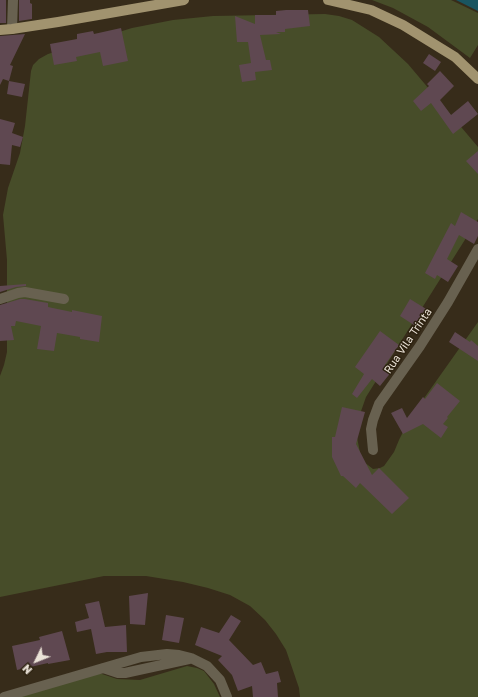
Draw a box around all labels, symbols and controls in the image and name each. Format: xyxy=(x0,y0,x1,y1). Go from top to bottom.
street label: Rua Vila Trinta xyxy=(381,306,435,376)
north arrow xyxy=(16,641,56,681)
text: N xyxy=(19,662,34,677)

